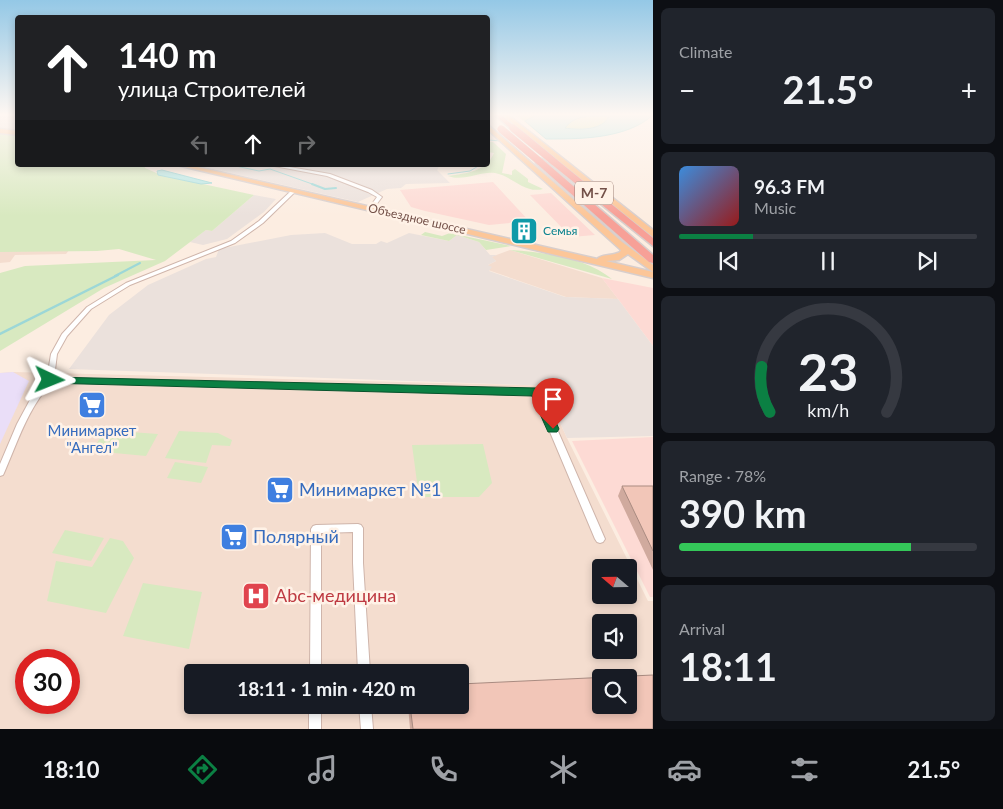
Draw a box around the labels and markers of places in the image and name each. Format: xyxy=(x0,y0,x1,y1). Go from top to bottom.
building icon: Семья xyxy=(509,216,539,246)
place label: Семья xyxy=(543,223,577,238)
pin xyxy=(532,378,574,429)
supermarket icon: Минимаркет "Ангел" xyxy=(77,390,107,420)
place label: Минимаркет "Ангел" xyxy=(48,421,137,456)
supermarket icon: Минимаркет №1 xyxy=(265,475,295,505)
place label: Минимаркет №1 xyxy=(299,478,441,500)
supermarket icon: Полярный xyxy=(219,522,249,552)
place label: Полярный xyxy=(253,525,339,547)
hospital icon: Abc-медицина xyxy=(241,581,271,611)
place label: Abc-медицина xyxy=(275,584,396,606)

